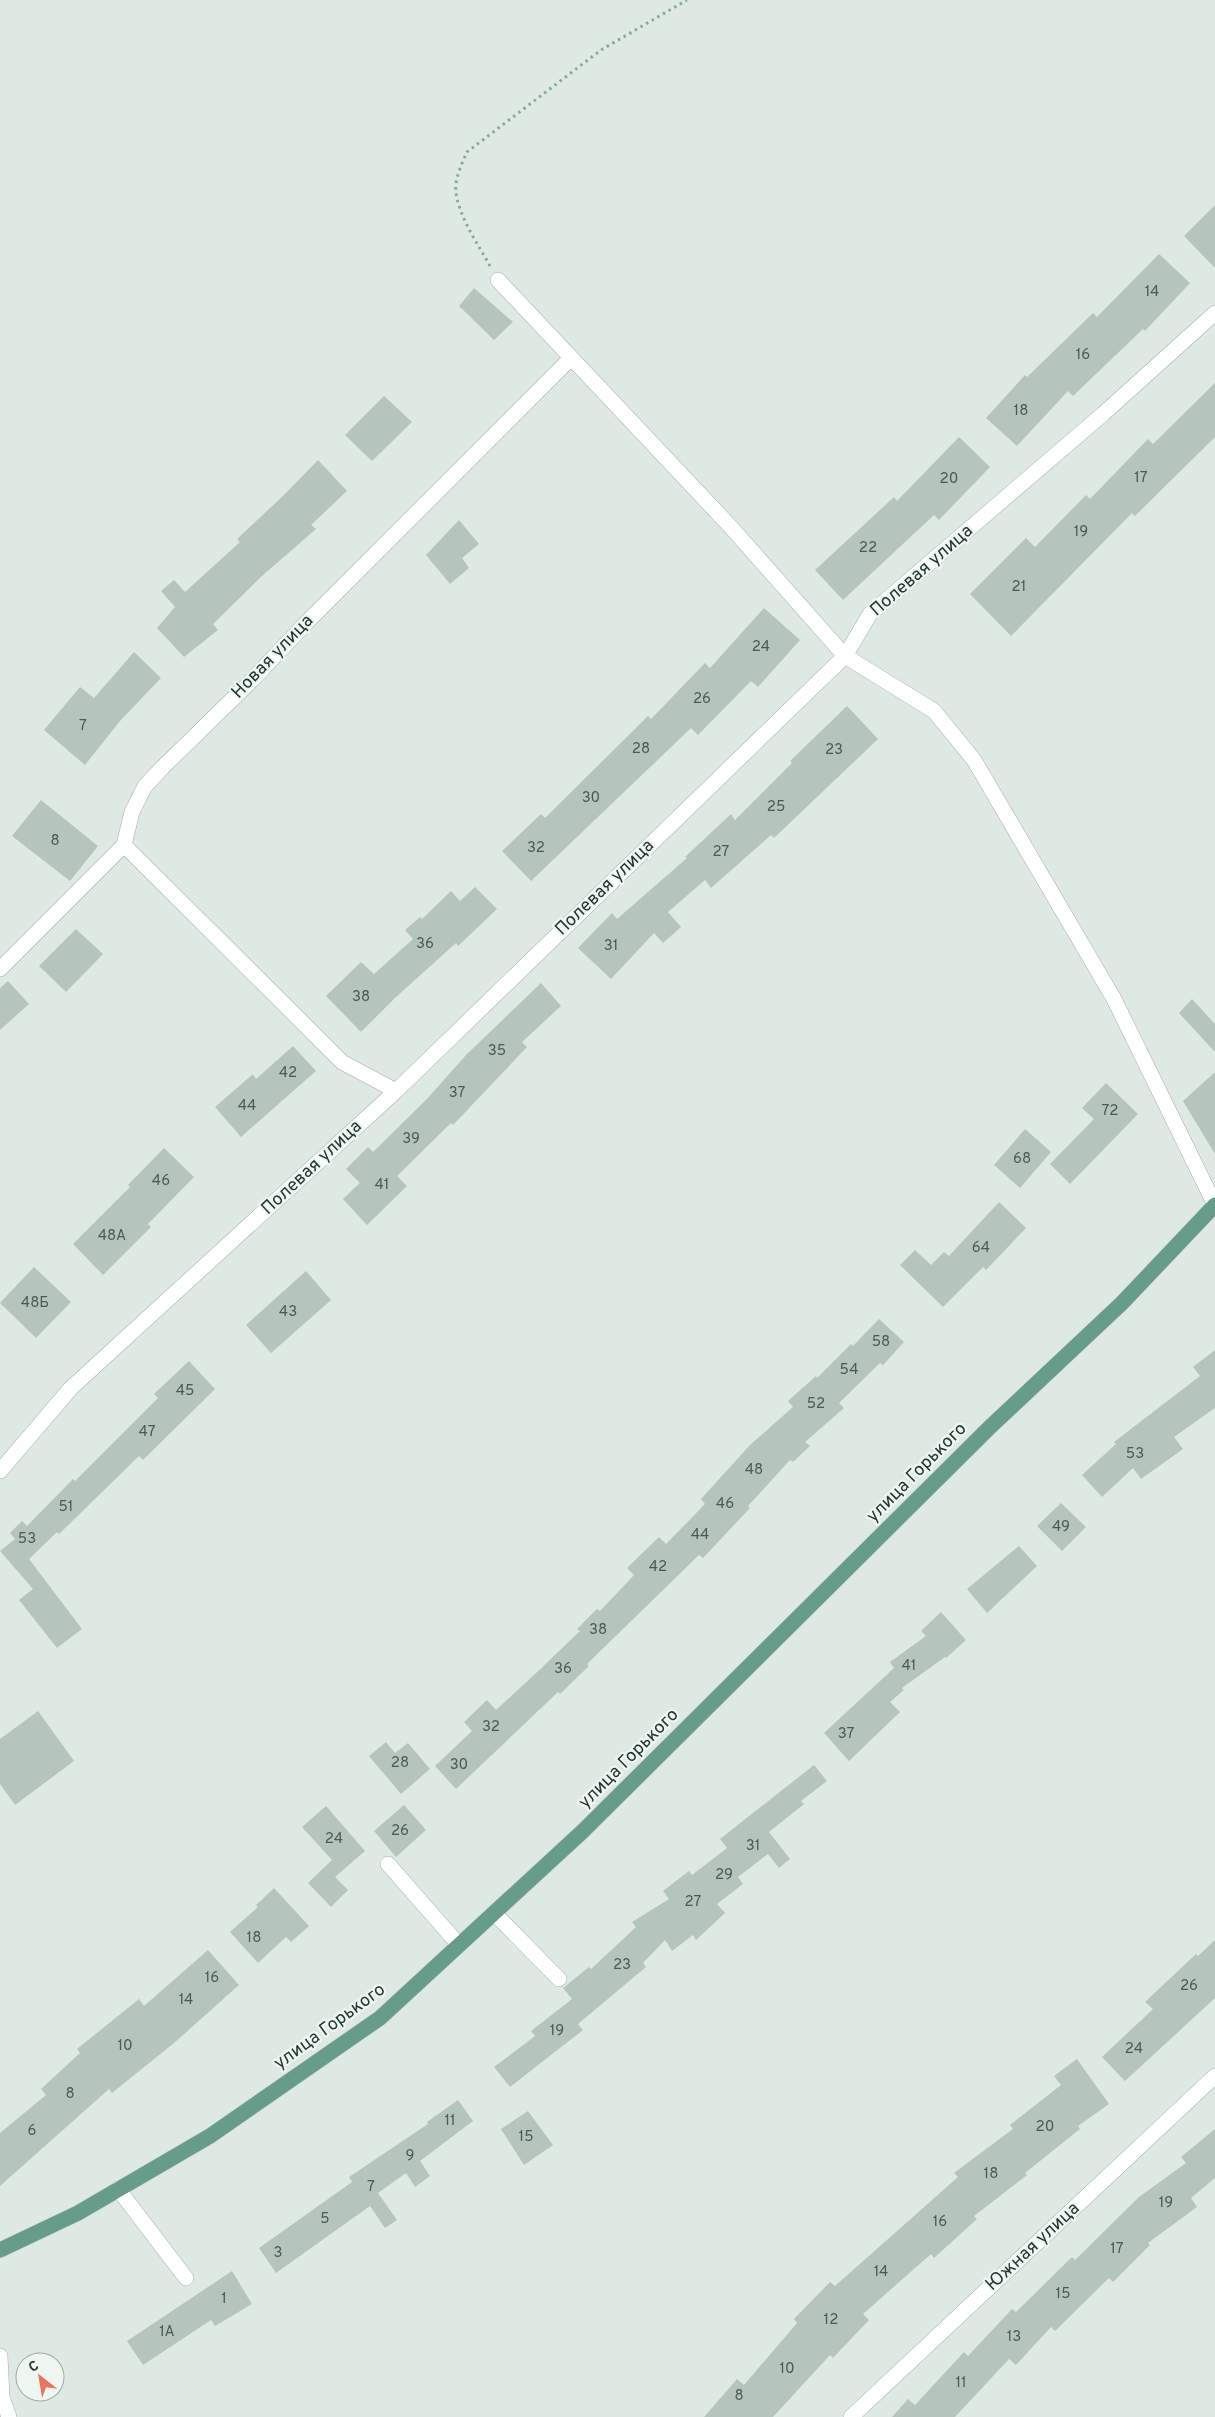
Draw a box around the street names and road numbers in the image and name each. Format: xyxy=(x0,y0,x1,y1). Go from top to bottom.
street label: Полевая улица xyxy=(866,520,978,622)
street label: Новая улица xyxy=(227,610,319,704)
street label: Полевая улица xyxy=(551,835,659,941)
street label: Полевая улица xyxy=(257,1116,367,1220)
street label: улица Горького xyxy=(862,1418,972,1528)
street label: улица Горького xyxy=(574,1704,684,1814)
street label: улица Горького xyxy=(270,1979,390,2075)
street label: Южная улица xyxy=(981,2198,1085,2296)

